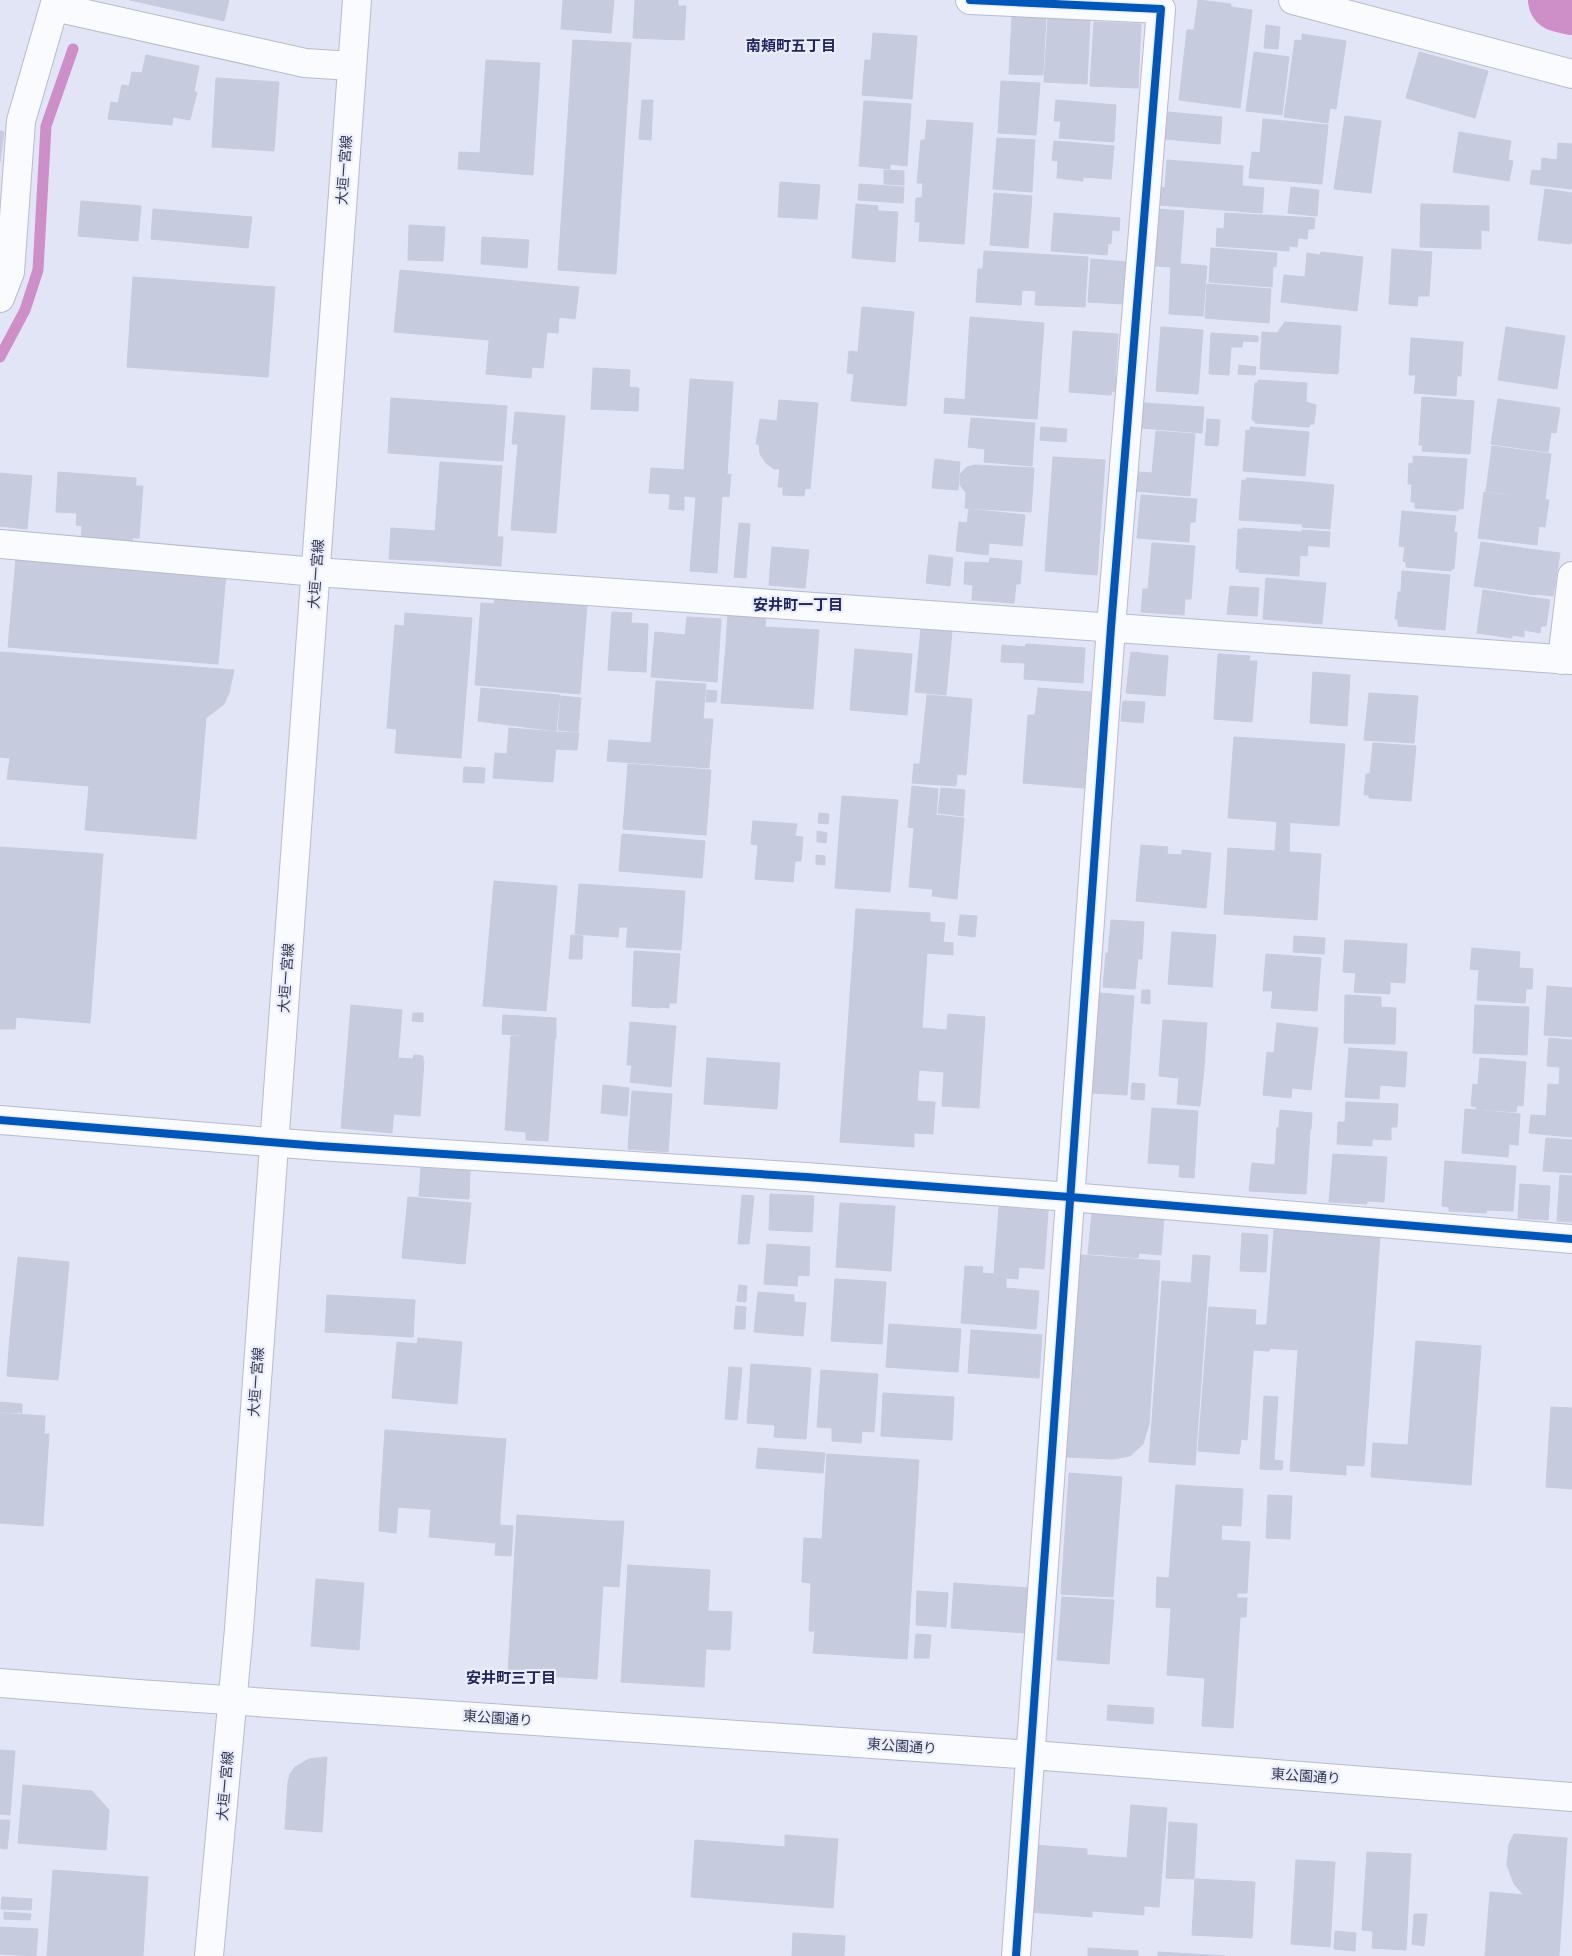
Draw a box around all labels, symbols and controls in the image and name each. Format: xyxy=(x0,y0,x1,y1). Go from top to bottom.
district label: 南頬町五丁目 xyxy=(746,34,836,55)
street label: 大垣一宮線 xyxy=(331,134,355,206)
street label: 大垣一宮線 xyxy=(303,538,327,610)
district label: 安井町一丁目 xyxy=(753,593,843,614)
street label: 大垣一宮線 xyxy=(273,942,297,1014)
street label: 大垣一宮線 xyxy=(243,1346,267,1418)
district label: 安井町三丁目 xyxy=(466,1666,556,1687)
street label: 東公園通り xyxy=(462,1705,534,1729)
street label: 東公園通り xyxy=(866,1733,938,1757)
street label: 大垣一宮線 xyxy=(211,1750,237,1822)
street label: 東公園通り xyxy=(1270,1763,1342,1787)

